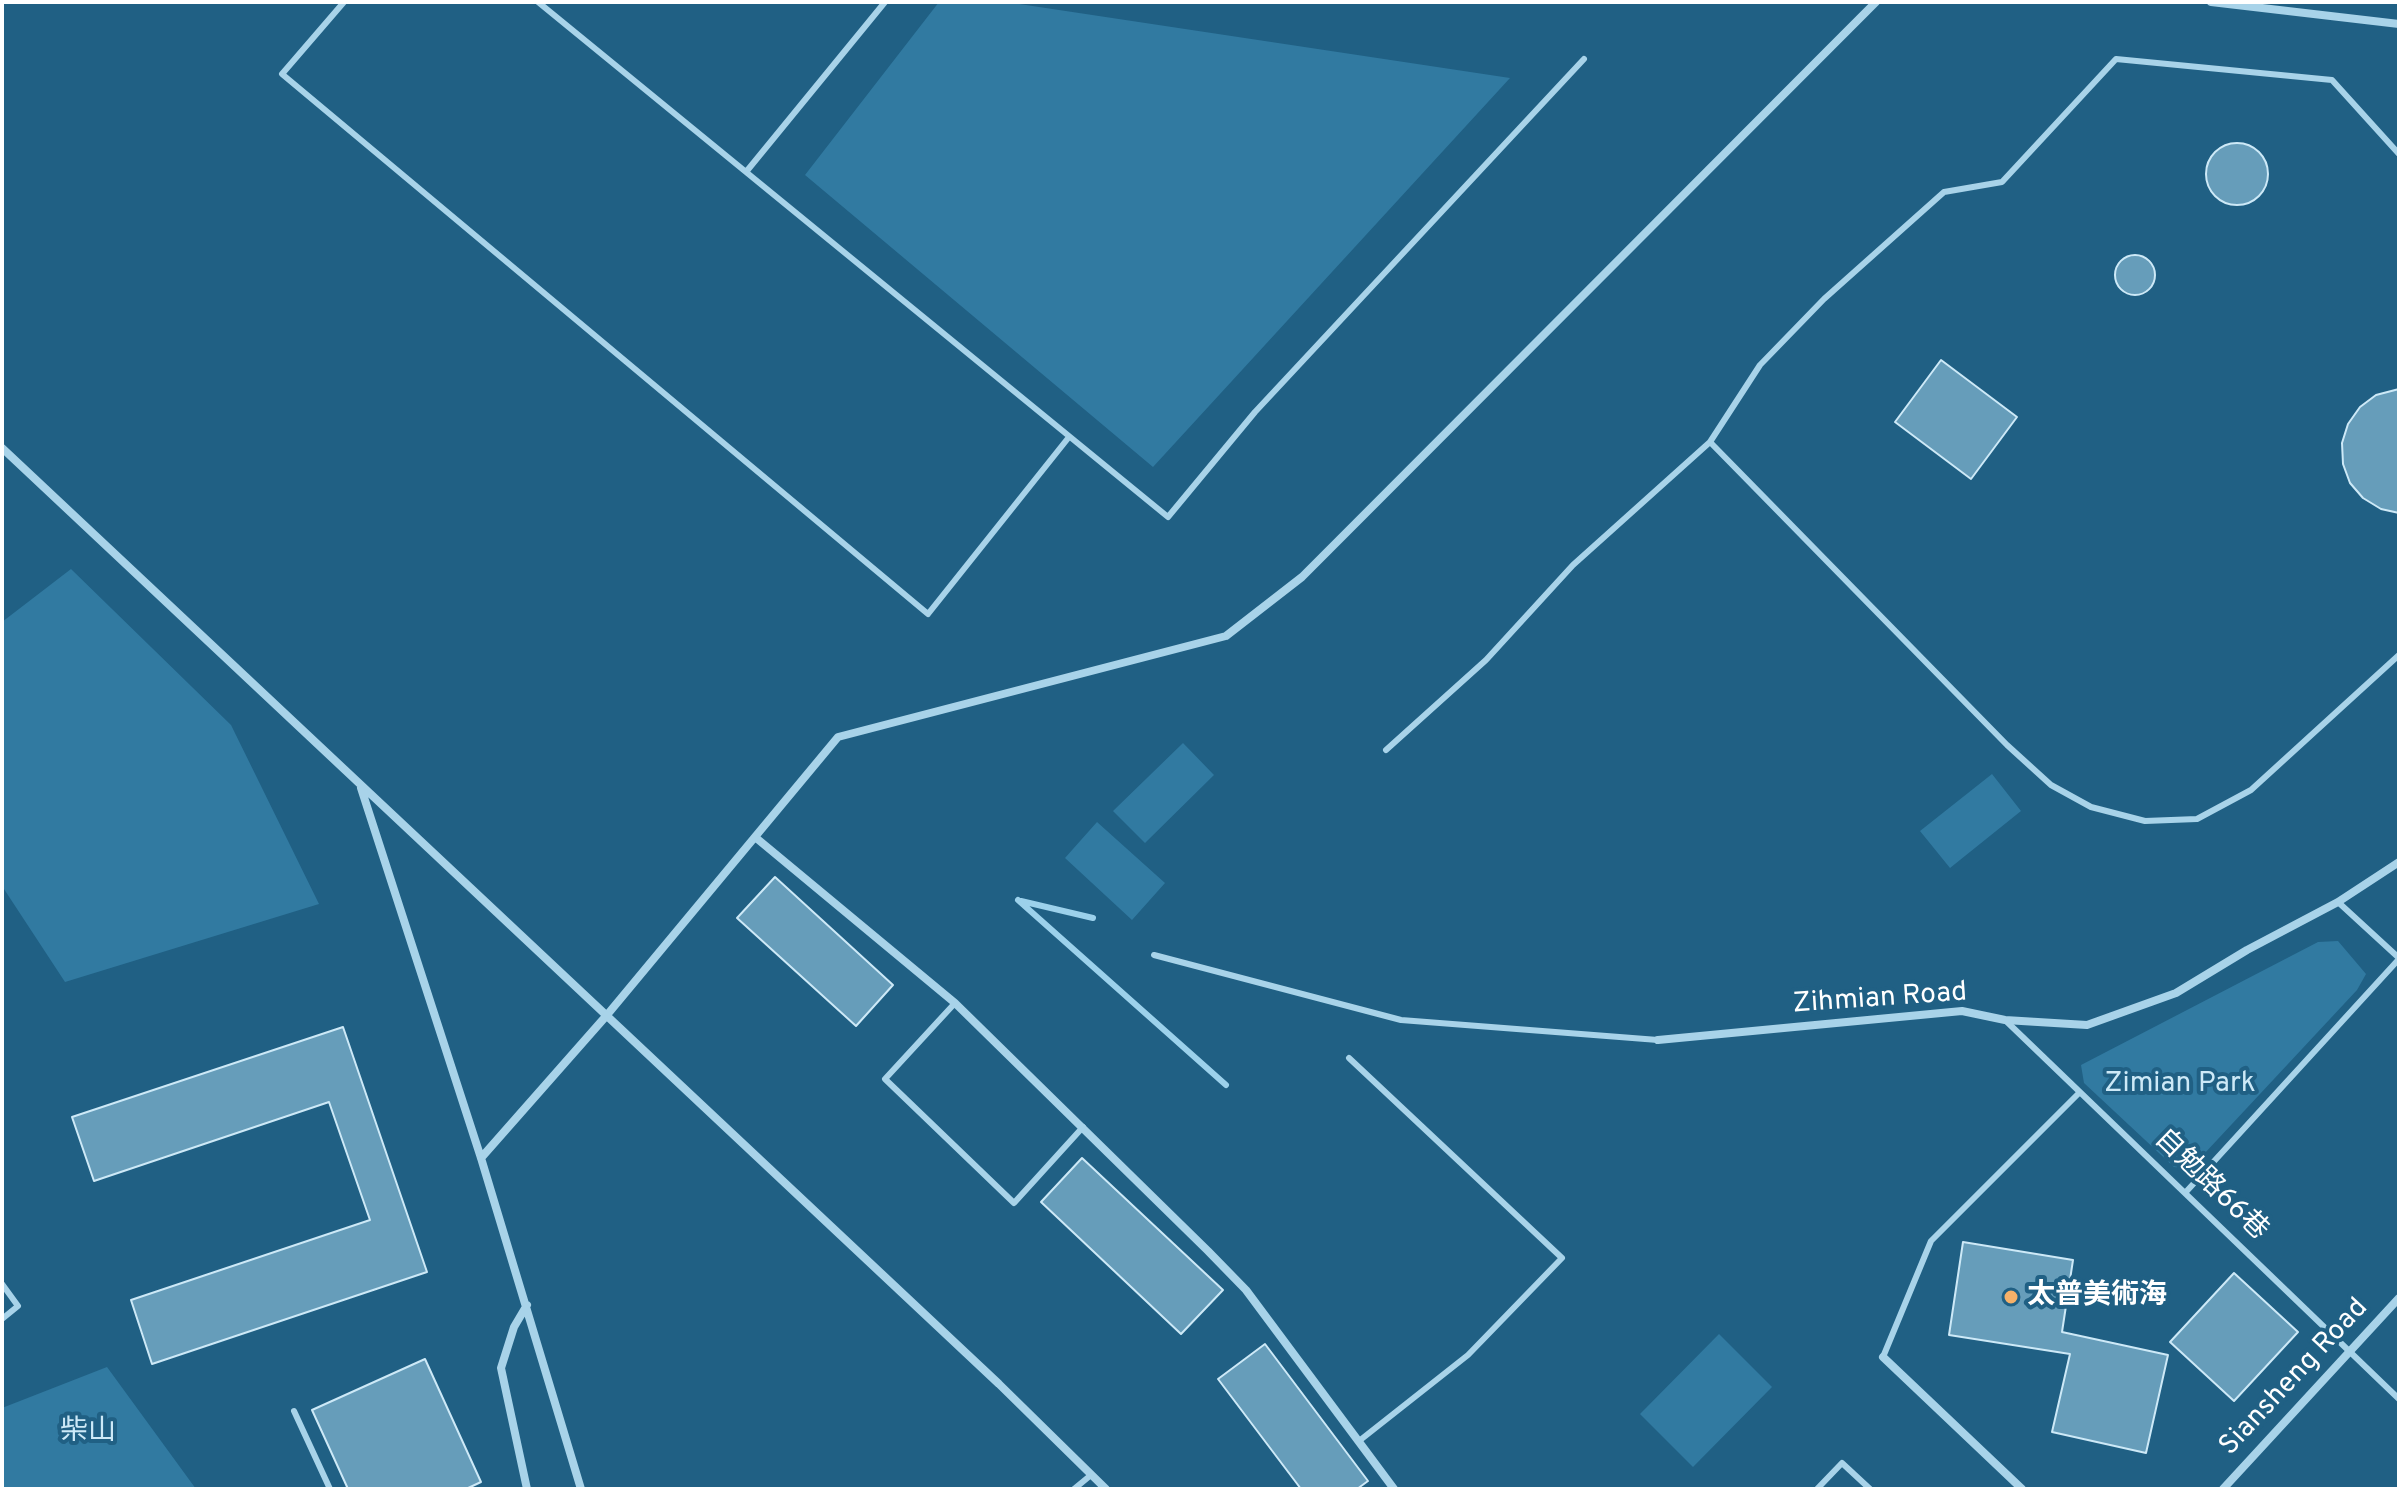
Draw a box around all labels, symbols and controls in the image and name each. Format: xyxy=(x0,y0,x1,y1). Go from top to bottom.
street label: Zihmian Road xyxy=(1792,977,1968,1023)
park label: Zimian Park xyxy=(2104,1068,2256,1102)
street label: 自勉路66巷 xyxy=(2146,1123,2274,1249)
place label: 太普美術海 xyxy=(2027,1280,2167,1314)
marker: 太普美術海 xyxy=(2002,1288,2020,1306)
street label: Siansheng Road xyxy=(2214,1292,2376,1464)
park label: 柴山 xyxy=(60,1416,116,1450)

